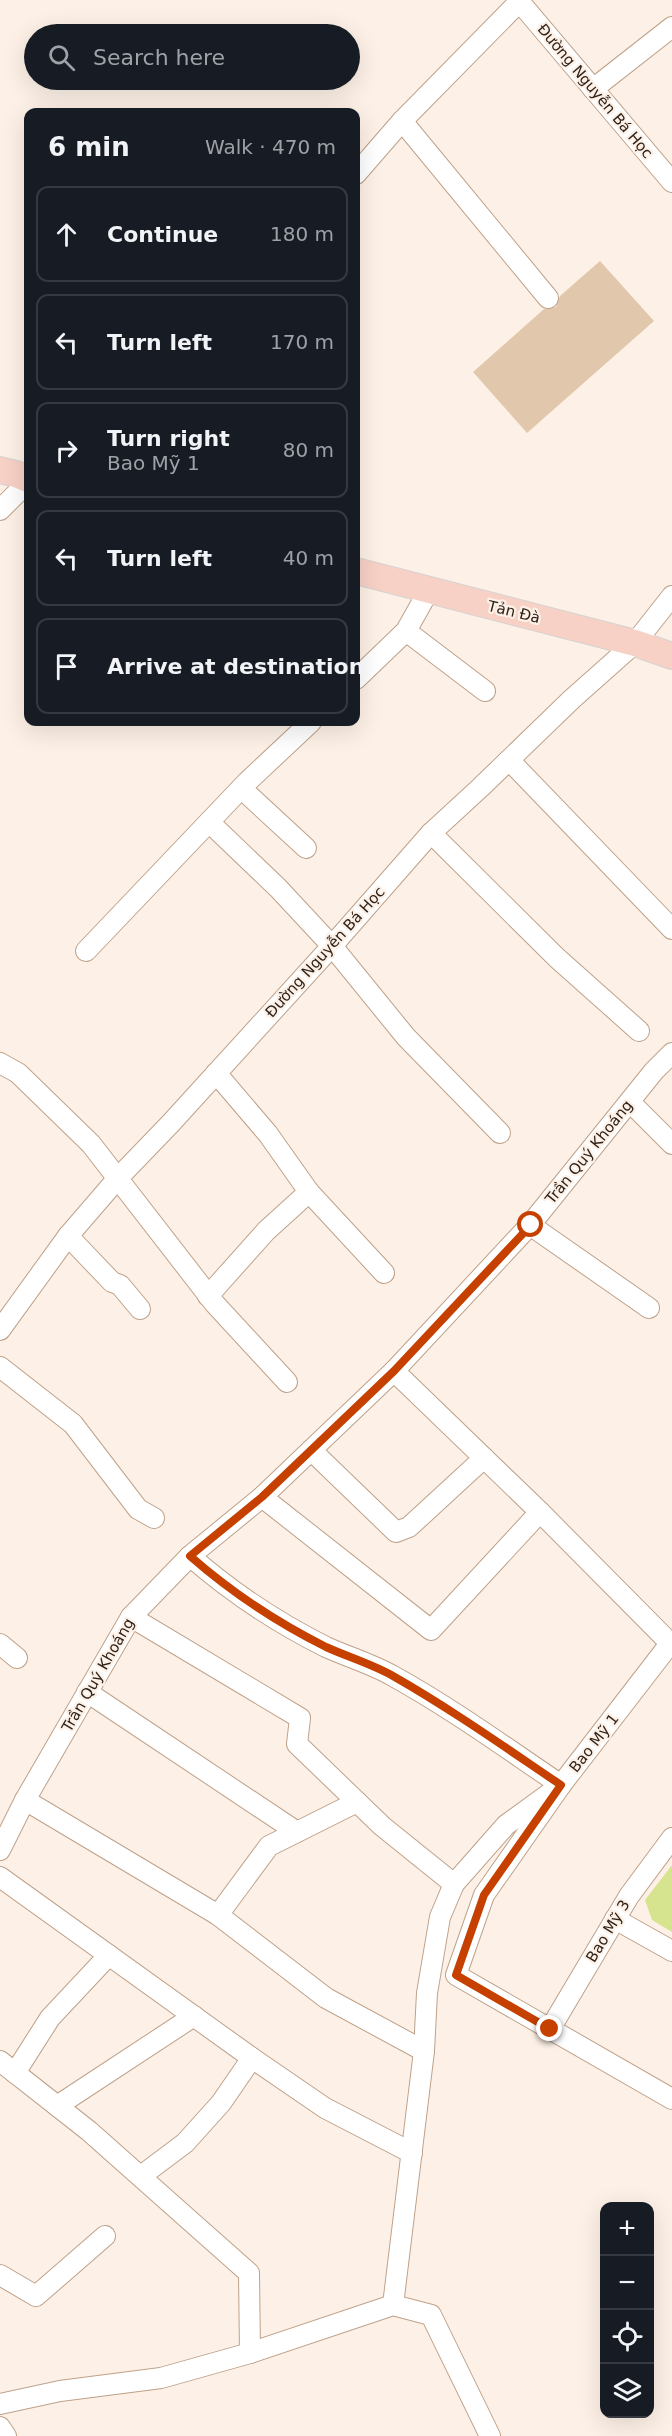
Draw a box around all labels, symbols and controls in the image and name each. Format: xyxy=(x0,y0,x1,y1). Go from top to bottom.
street label: Đường Nguyễn Bá Học xyxy=(534,20,656,162)
search box xyxy=(24,24,360,90)
icon: search xyxy=(45,41,78,74)
text: Search here xyxy=(93,45,225,70)
text: 6 min xyxy=(48,132,130,162)
text: Walk · 470 m xyxy=(205,135,336,159)
icon: ahead xyxy=(50,218,83,251)
text: Continue xyxy=(107,222,218,247)
text: 180 m xyxy=(270,222,334,246)
icon: left xyxy=(50,326,83,359)
text: Turn left xyxy=(107,330,212,355)
text: 170 m xyxy=(270,330,334,354)
text: Turn right xyxy=(107,426,230,451)
icon: right xyxy=(50,434,83,467)
text: 80 m xyxy=(283,438,334,462)
text: Bao Mỹ 1 xyxy=(107,451,200,475)
icon: left xyxy=(50,542,83,575)
text: Turn left xyxy=(107,546,212,571)
text: 40 m xyxy=(283,546,334,570)
street label: Tản Đà xyxy=(485,597,542,627)
icon: arrive xyxy=(50,650,83,683)
text: Arrive at destination xyxy=(107,654,364,679)
street label: Đường Nguyễn Bá Học xyxy=(262,883,388,1021)
street label: Trần Quý Khoáng xyxy=(541,1096,636,1208)
route start xyxy=(517,1211,543,1237)
street label: Trần Quý Khoáng xyxy=(58,1615,138,1736)
street label: Bao Mỹ 1 xyxy=(565,1710,623,1776)
street label: Bao Mỹ 3 xyxy=(582,1897,634,1965)
route end xyxy=(536,2015,562,2041)
map controls xyxy=(600,2202,654,2418)
button: + xyxy=(600,2202,654,2256)
button: − xyxy=(600,2256,654,2310)
button: locate xyxy=(600,2310,654,2364)
button: layers xyxy=(600,2364,654,2418)

